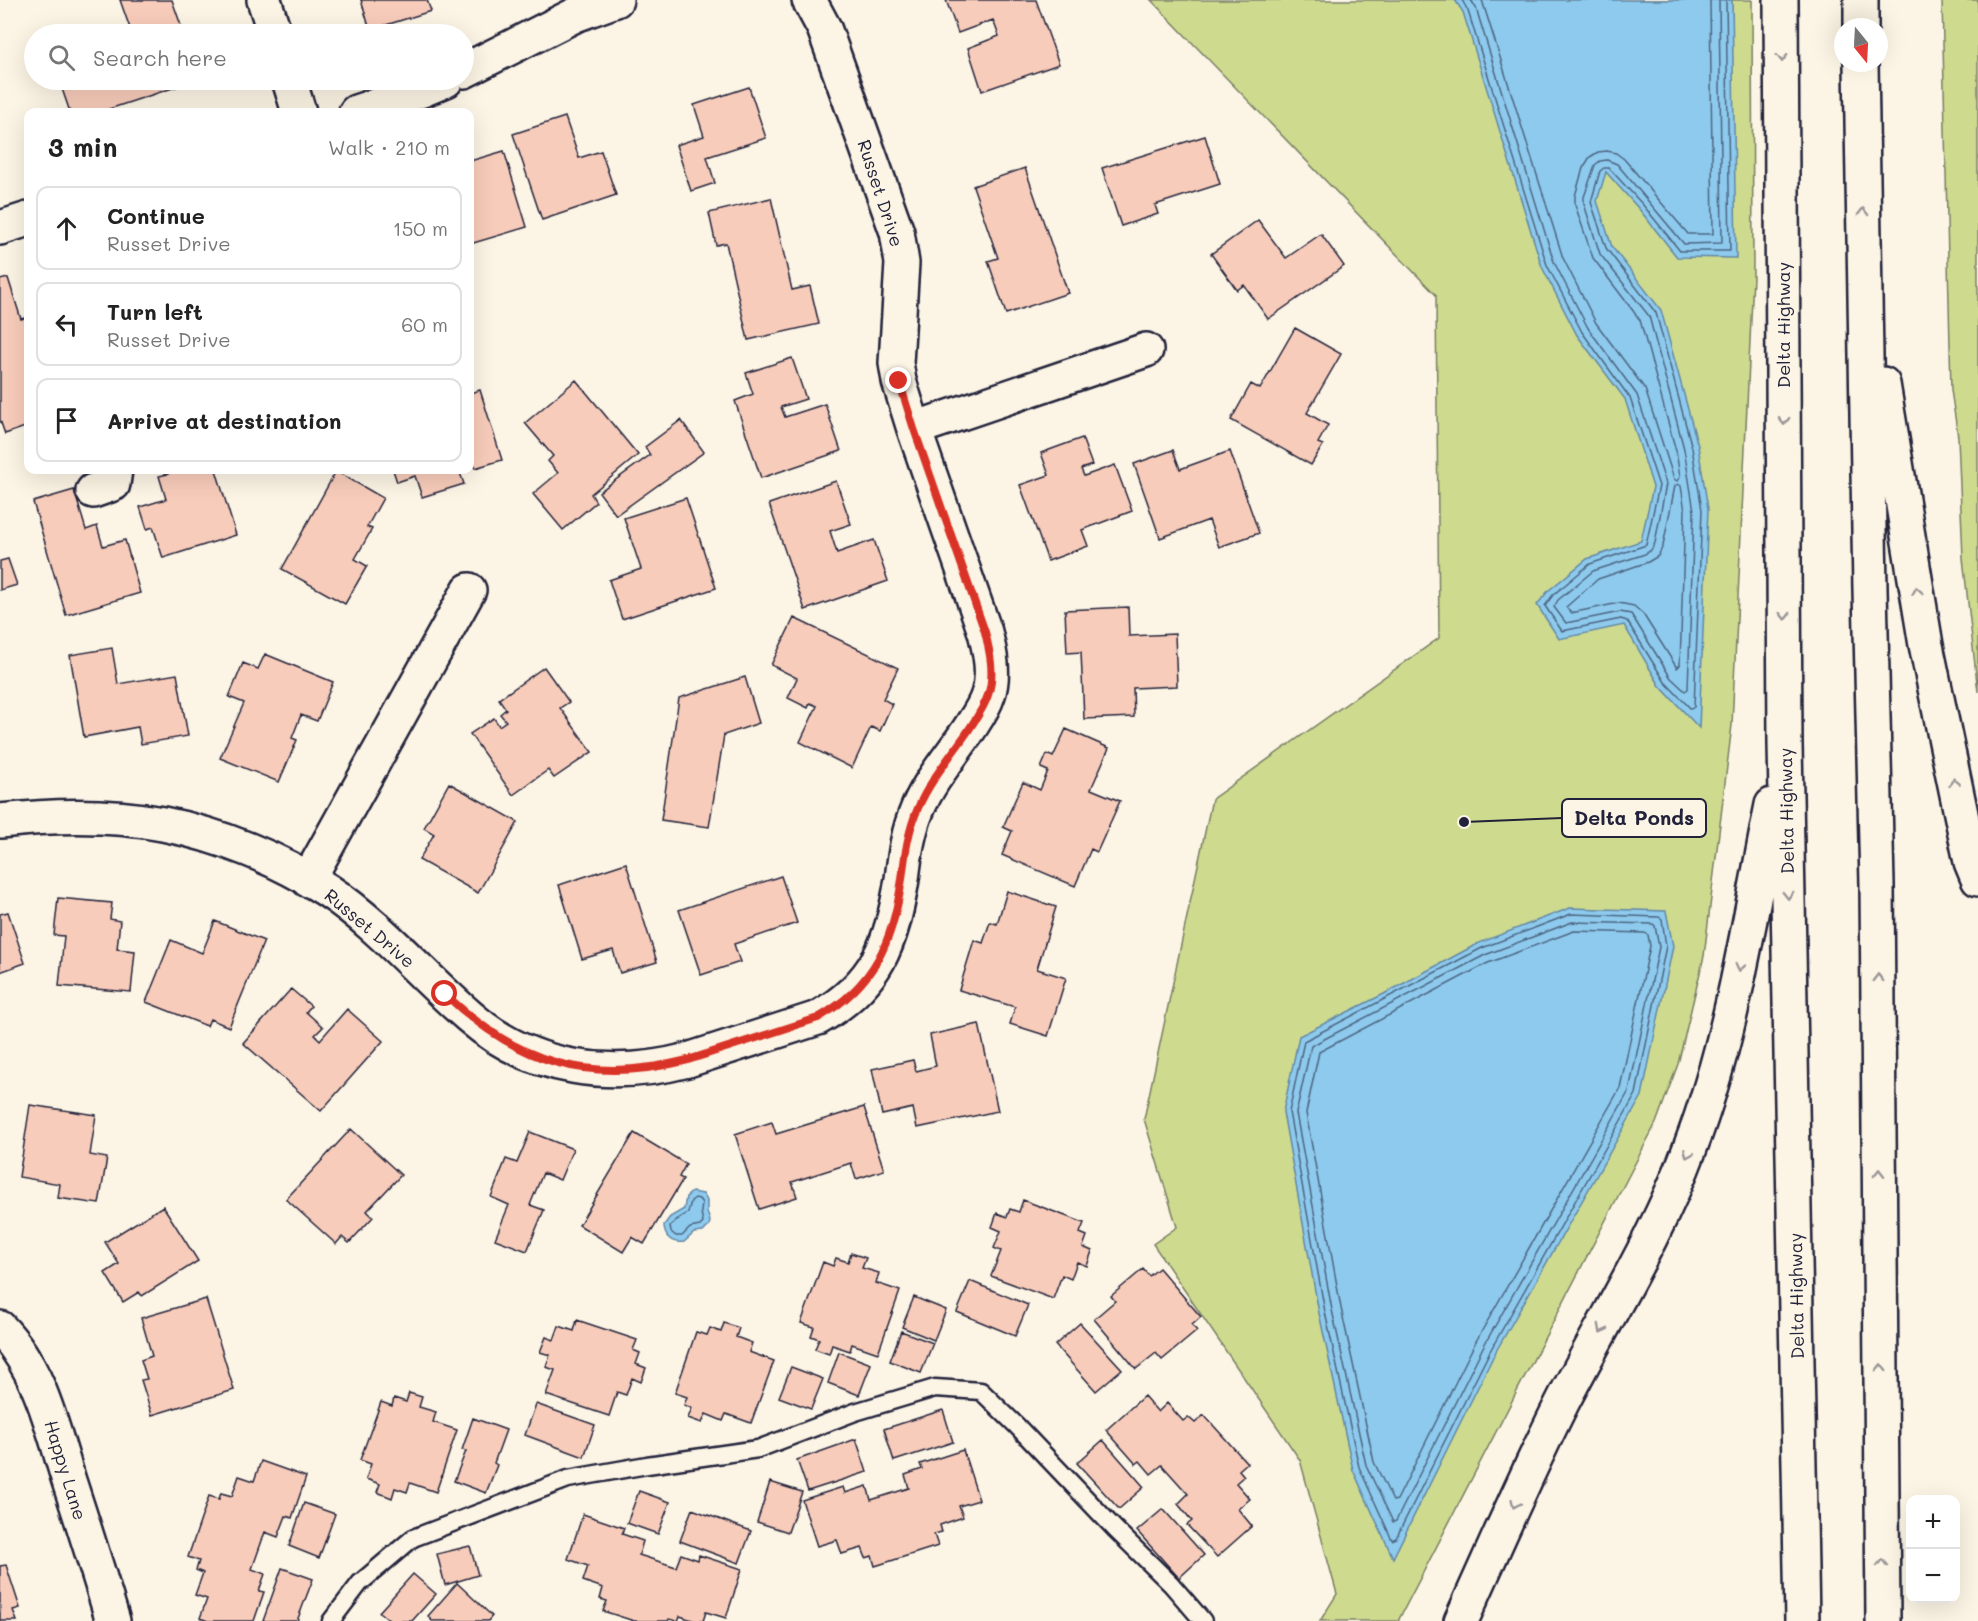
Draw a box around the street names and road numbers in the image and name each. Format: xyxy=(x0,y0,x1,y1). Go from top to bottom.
street label: Russet Drive xyxy=(852,136,910,250)
street label: Delta Highway xyxy=(1771,262,1795,388)
street label: Delta Highway xyxy=(1773,748,1799,874)
street label: Russet Drive xyxy=(320,883,420,973)
street label: Delta Highway xyxy=(1783,1233,1809,1359)
street label: Happy Lane xyxy=(39,1417,93,1523)

